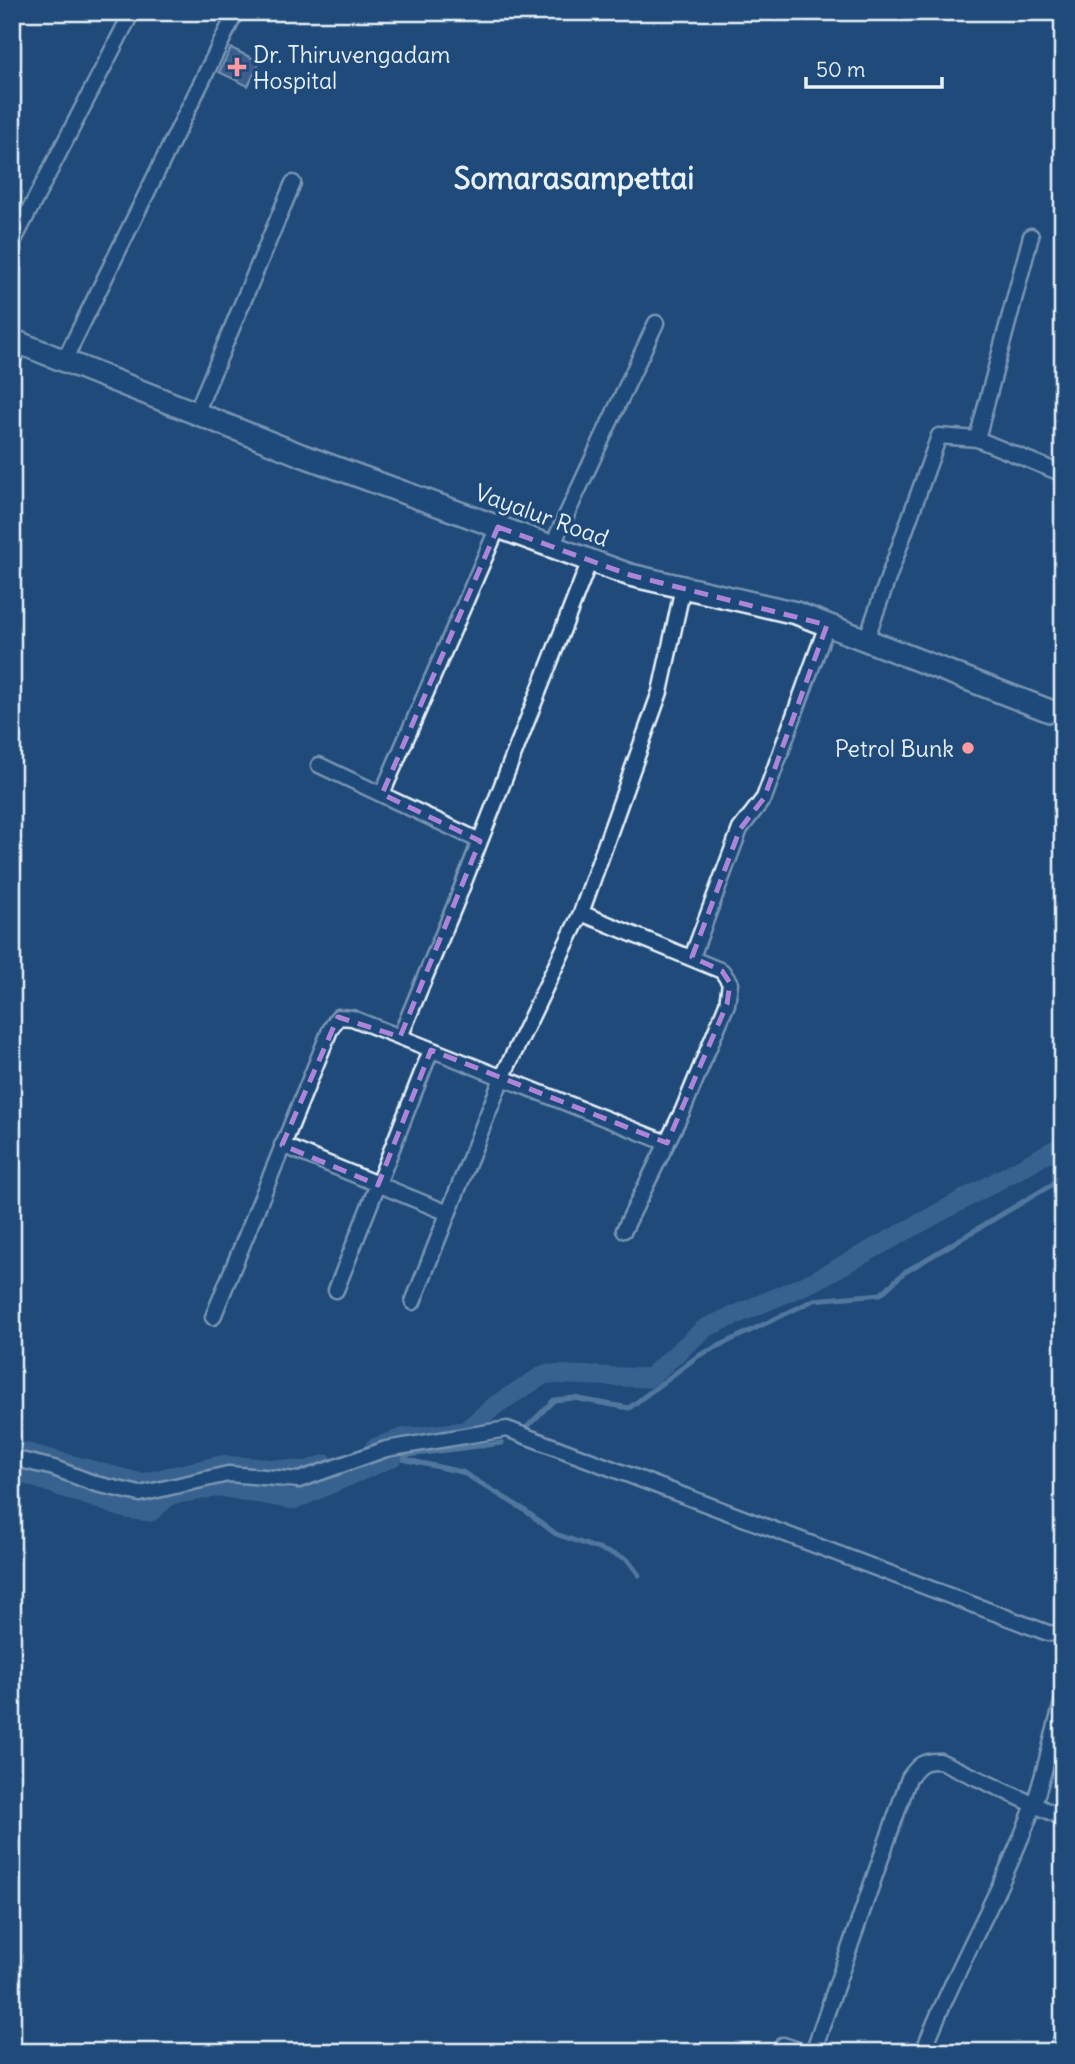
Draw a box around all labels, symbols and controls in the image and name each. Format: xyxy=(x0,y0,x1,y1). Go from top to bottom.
place label: Dr. Thiruvengadam Hospital xyxy=(253,40,450,95)
scale bar xyxy=(806,46,942,90)
text: 50 m xyxy=(816,56,865,83)
marker: Dr. Thiruvengadam Hospital xyxy=(227,57,247,77)
district label: Somarasampettai xyxy=(454,159,694,197)
street label: Vayalur Road xyxy=(471,477,613,553)
place label: Petrol Bunk xyxy=(835,734,954,763)
marker: Petrol Bunk xyxy=(960,740,976,756)

